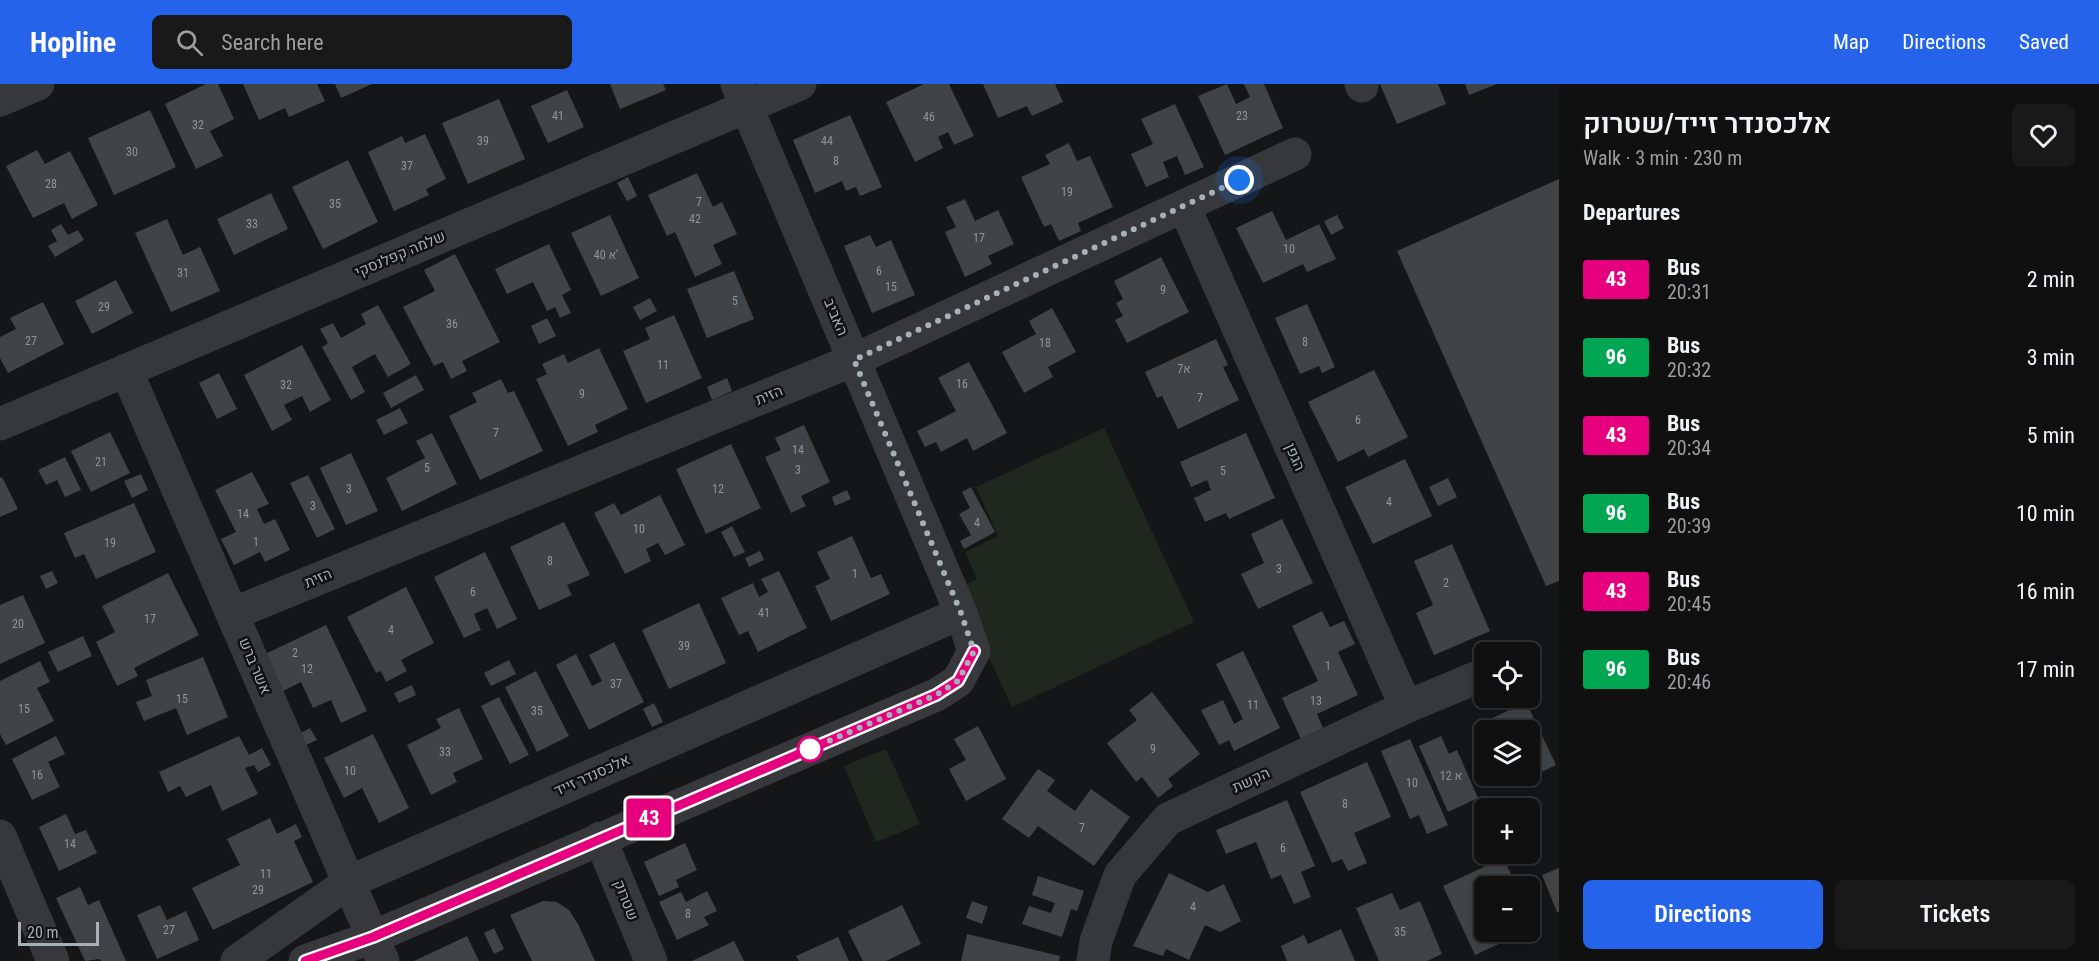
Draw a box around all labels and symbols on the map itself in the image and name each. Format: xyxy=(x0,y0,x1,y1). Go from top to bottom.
house number: 41 xyxy=(552,109,564,123)
house number: 23 xyxy=(1236,109,1248,123)
house number: 46 xyxy=(923,110,935,124)
house number: 32 xyxy=(192,118,204,132)
house number: 39 xyxy=(477,134,489,148)
house number: 44 xyxy=(821,134,833,148)
house number: 30 xyxy=(126,145,138,159)
house number: 8 xyxy=(833,154,839,168)
house number: 37 xyxy=(401,159,413,173)
your location xyxy=(1224,165,1254,195)
house number: 28 xyxy=(45,177,57,191)
house number: 19 xyxy=(1061,185,1073,199)
house number: 7 xyxy=(696,195,702,209)
house number: 35 xyxy=(329,197,341,211)
house number: 42 xyxy=(689,212,701,226)
house number: 33 xyxy=(246,217,258,231)
street label: שלמה קפלנסקי xyxy=(352,227,448,281)
house number: 17 xyxy=(973,231,985,245)
house number: 10 xyxy=(1283,242,1295,256)
house number: 40 א' xyxy=(594,248,618,262)
house number: 6 xyxy=(876,264,882,278)
house number: 31 xyxy=(177,266,189,280)
house number: 15 xyxy=(885,280,897,294)
house number: 9 xyxy=(1160,283,1166,297)
house number: 5 xyxy=(732,294,738,308)
street label: האביב xyxy=(820,296,852,338)
house number: 29 xyxy=(98,300,110,314)
house number: 36 xyxy=(446,317,458,331)
house number: 27 xyxy=(25,334,37,348)
house number: 8 xyxy=(1302,335,1308,349)
house number: 18 xyxy=(1039,336,1051,350)
house number: 11 xyxy=(657,358,669,372)
house number: 7א xyxy=(1177,362,1191,376)
house number: 16 xyxy=(956,377,968,391)
house number: 32 xyxy=(280,378,292,392)
street label: הזית xyxy=(753,381,785,409)
house number: 9 xyxy=(579,387,585,401)
house number: 7 xyxy=(1197,391,1203,405)
house number: 6 xyxy=(1355,413,1361,427)
house number: 7 xyxy=(493,426,499,440)
street label: הגפן xyxy=(1281,440,1309,474)
house number: 14 xyxy=(792,443,804,457)
house number: 21 xyxy=(95,455,107,469)
house number: 5 xyxy=(424,461,430,475)
house number: 3 xyxy=(795,463,801,477)
house number: 5 xyxy=(1220,464,1226,478)
house number: 3 xyxy=(346,482,352,496)
house number: 12 xyxy=(712,482,724,496)
house number: 4 xyxy=(1386,495,1392,509)
house number: 3 xyxy=(310,499,316,513)
house number: 14 xyxy=(237,507,249,521)
house number: 4 xyxy=(974,516,980,530)
house number: 10 xyxy=(633,522,645,536)
house number: 1 xyxy=(253,535,259,549)
house number: 19 xyxy=(104,536,116,550)
house number: 8 xyxy=(547,554,553,568)
house number: 3 xyxy=(1276,562,1282,576)
street label: הזית xyxy=(302,564,334,592)
house number: 1 xyxy=(852,567,858,581)
house number: 2 xyxy=(1443,576,1449,590)
house number: 6 xyxy=(470,585,476,599)
house number: 41 xyxy=(758,606,770,620)
house number: 17 xyxy=(144,612,156,626)
house number: 20 xyxy=(12,617,24,631)
house number: 4 xyxy=(388,623,394,637)
street label: אשר ברש xyxy=(235,635,275,697)
house number: 39 xyxy=(678,639,690,653)
house number: 2 xyxy=(292,646,298,660)
house number: 1 xyxy=(1325,659,1331,673)
house number: 12 xyxy=(301,662,313,676)
house number: 37 xyxy=(610,677,622,691)
house number: 15 xyxy=(176,692,188,706)
house number: 13 xyxy=(1310,694,1322,708)
house number: 11 xyxy=(1247,698,1259,712)
house number: 15 xyxy=(18,702,30,716)
house number: 35 xyxy=(531,704,543,718)
unlabelled marker xyxy=(797,736,823,762)
house number: 9 xyxy=(1150,742,1156,756)
house number: 33 xyxy=(439,745,451,759)
street label: אלכסנדר זייד xyxy=(551,750,633,800)
house number: 10 xyxy=(344,764,356,778)
street label: הקשת xyxy=(1229,764,1273,796)
house number: 16 xyxy=(31,768,43,782)
house number: 12 א xyxy=(1440,769,1462,783)
house number: 10 xyxy=(1406,776,1418,790)
house number: 8 xyxy=(1342,797,1348,811)
line badge: 43 xyxy=(622,798,676,838)
house number: 7 xyxy=(1079,821,1085,835)
house number: 14 xyxy=(64,837,76,851)
house number: 6 xyxy=(1280,841,1286,855)
house number: 11 xyxy=(260,867,272,881)
street label: שטרוק xyxy=(610,877,642,923)
house number: 29 xyxy=(252,883,264,897)
house number: 4 xyxy=(1190,900,1196,914)
house number: 8 xyxy=(685,907,691,921)
scale bar xyxy=(18,919,99,946)
house number: 27 xyxy=(163,923,175,937)
house number: 35 xyxy=(1394,925,1406,939)

